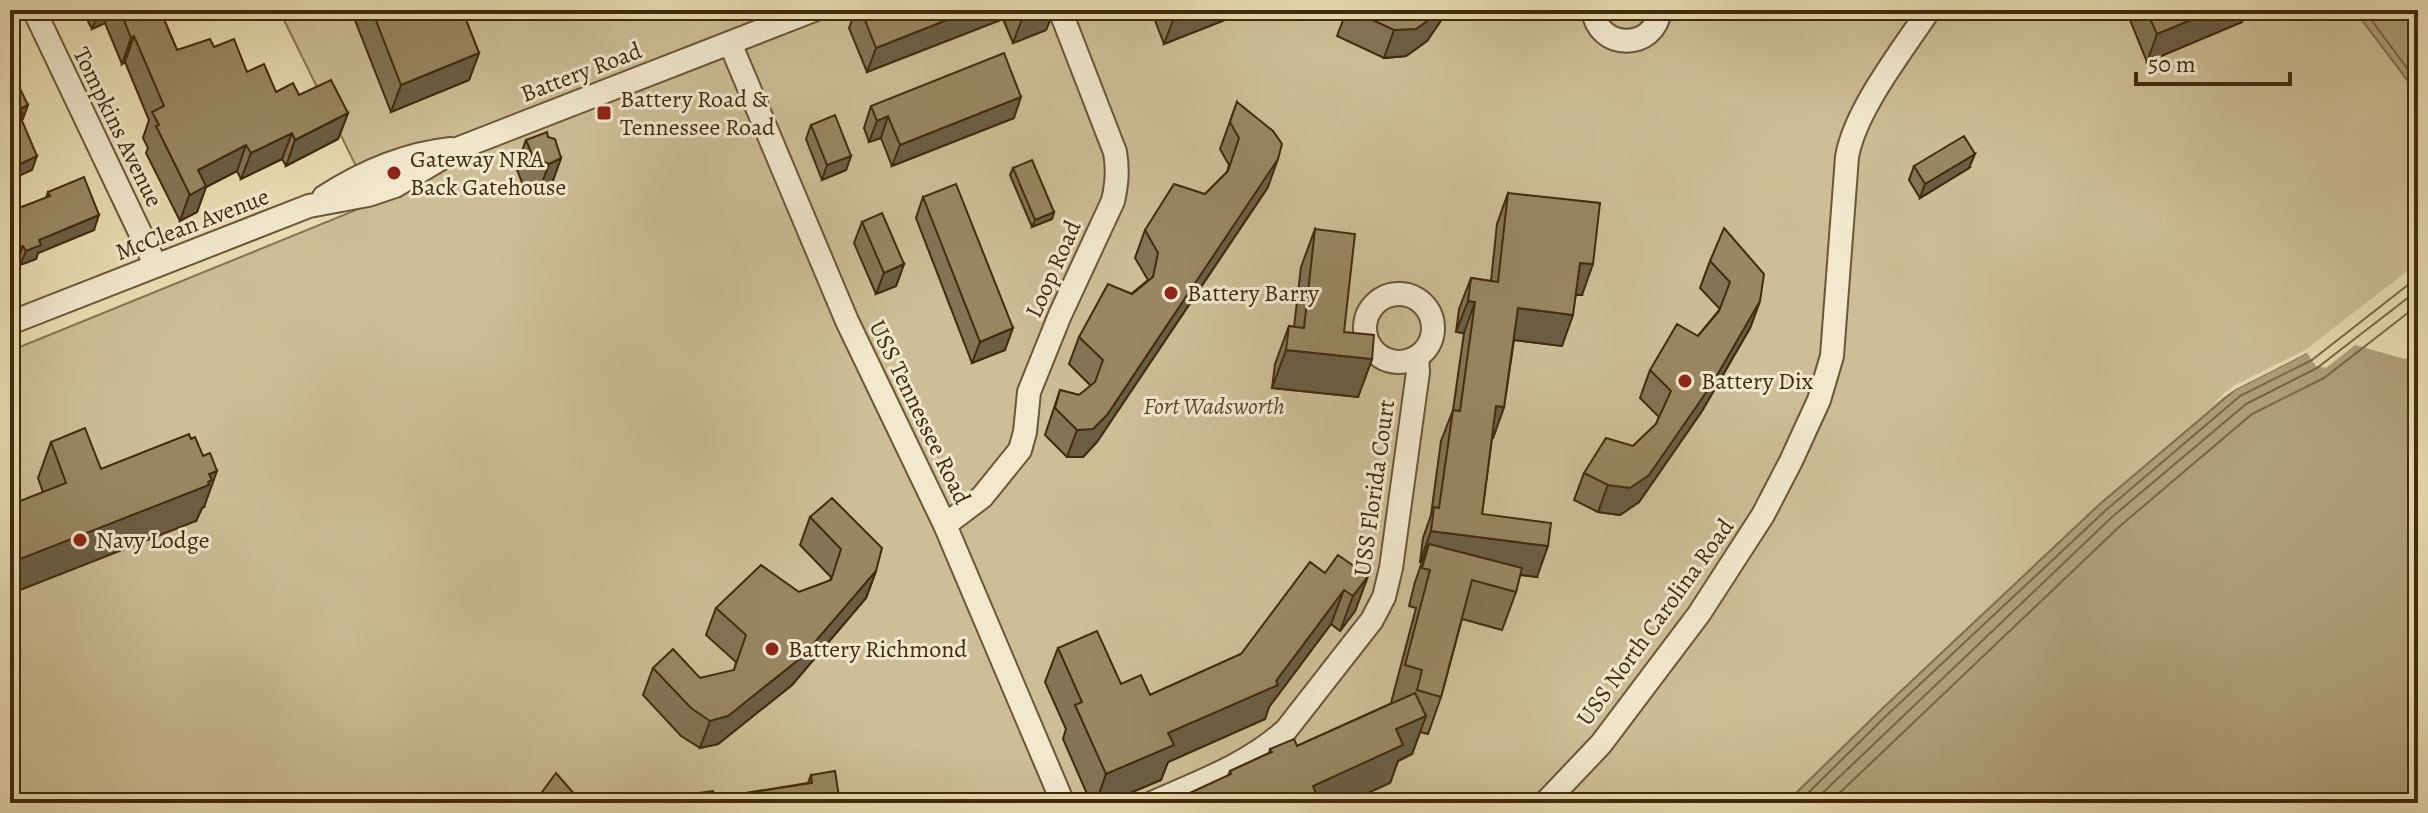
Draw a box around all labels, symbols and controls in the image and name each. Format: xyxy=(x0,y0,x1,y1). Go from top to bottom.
street label: Battery Road xyxy=(516,34,646,110)
scale bar xyxy=(2136,36,2290,86)
street label: Tompkins Avenue xyxy=(65,42,171,212)
text: 50 m xyxy=(2148,48,2196,80)
place label: Battery Road & Tennessee Road xyxy=(620,83,775,143)
marker: Battery Road & Tennessee Road xyxy=(595,104,613,122)
place label: Gateway NRA Back Gatehouse xyxy=(410,143,566,203)
marker: Gateway NRA Back Gatehouse xyxy=(385,164,403,182)
street label: McClean Avenue xyxy=(111,180,273,268)
street label: Loop Road xyxy=(1017,215,1089,323)
place label: Battery Barry xyxy=(1187,277,1319,309)
marker: Battery Barry xyxy=(1162,284,1180,302)
street label: USS Tennessee Road xyxy=(861,314,979,510)
place label: Battery Dix xyxy=(1701,365,1814,397)
marker: Battery Dix xyxy=(1676,372,1694,390)
park label: Fort Wadsworth xyxy=(1143,390,1285,422)
street label: USS Florida Court xyxy=(1346,398,1402,578)
street label: USS North Carolina Road xyxy=(1569,512,1741,732)
place label: Navy Lodge xyxy=(96,524,209,556)
marker: Navy Lodge xyxy=(71,531,89,549)
place label: Battery Richmond xyxy=(788,633,967,665)
marker: Battery Richmond xyxy=(763,640,781,658)

